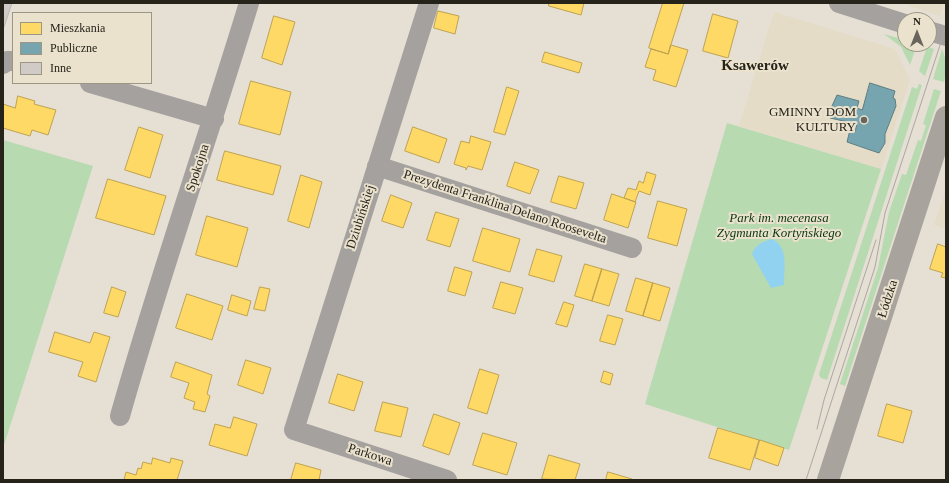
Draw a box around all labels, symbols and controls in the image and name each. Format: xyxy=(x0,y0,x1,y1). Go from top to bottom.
legend xyxy=(12,12,152,84)
north arrow xyxy=(897,12,937,52)
text: N xyxy=(913,15,921,27)
text: Mieszkania xyxy=(50,21,105,35)
text: Publiczne xyxy=(50,41,97,55)
district label: Ksawerów xyxy=(721,57,789,75)
text: Inne xyxy=(50,61,71,75)
place label: GMINNY DOM KULTURY xyxy=(769,105,856,136)
marker: GMINNY DOM KULTURY xyxy=(859,115,869,125)
street label: Spokojna xyxy=(183,142,213,194)
street label: Prezydenta Franklina Delano Roosevelta xyxy=(401,167,609,247)
street label: Dziubińskiej xyxy=(343,183,379,251)
park label: Park im. mecenasa Zygmunta Kortyńskiego xyxy=(717,211,841,242)
street label: Łódzka xyxy=(875,278,901,320)
street label: Parkowa xyxy=(346,441,394,469)

